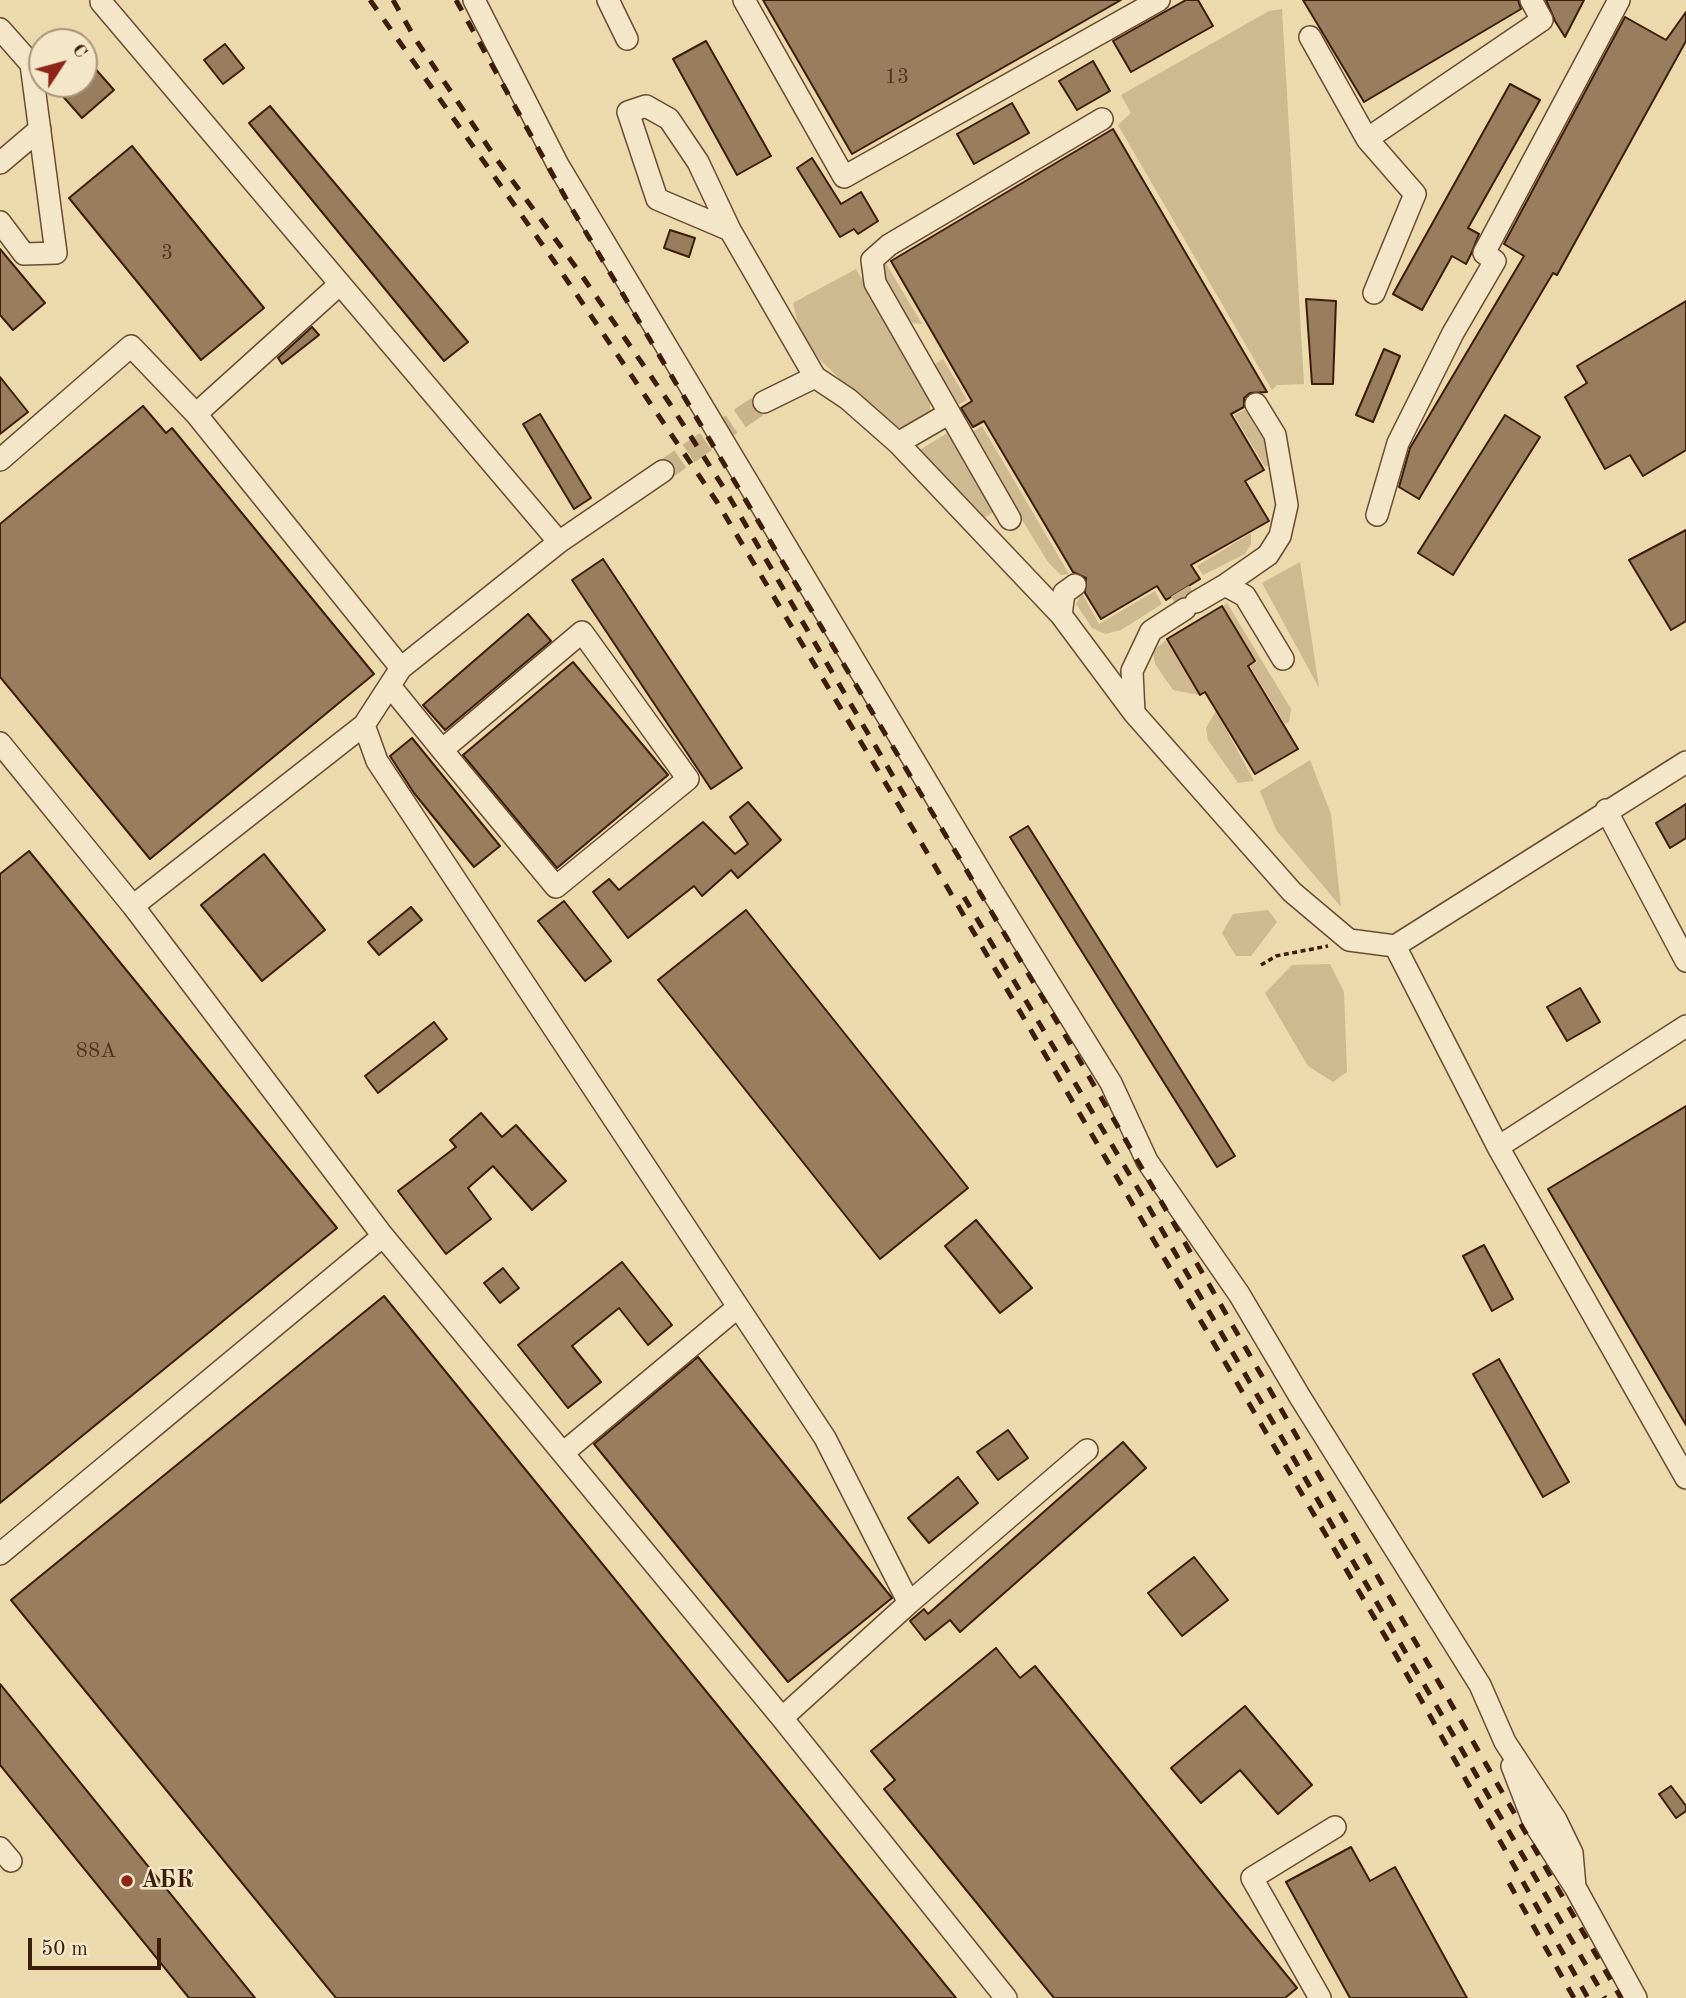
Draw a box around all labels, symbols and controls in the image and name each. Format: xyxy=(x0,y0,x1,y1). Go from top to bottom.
north arrow xyxy=(28,28,98,98)
text: С xyxy=(67,41,90,62)
house number: 13 xyxy=(885,64,909,90)
house number: 3 xyxy=(161,240,173,266)
house number: 88А xyxy=(76,1038,116,1064)
place label: АБК xyxy=(141,1867,194,1895)
marker: АБК xyxy=(119,1873,135,1889)
scale bar xyxy=(32,1924,164,1968)
text: 50 m xyxy=(41,1939,88,1960)

